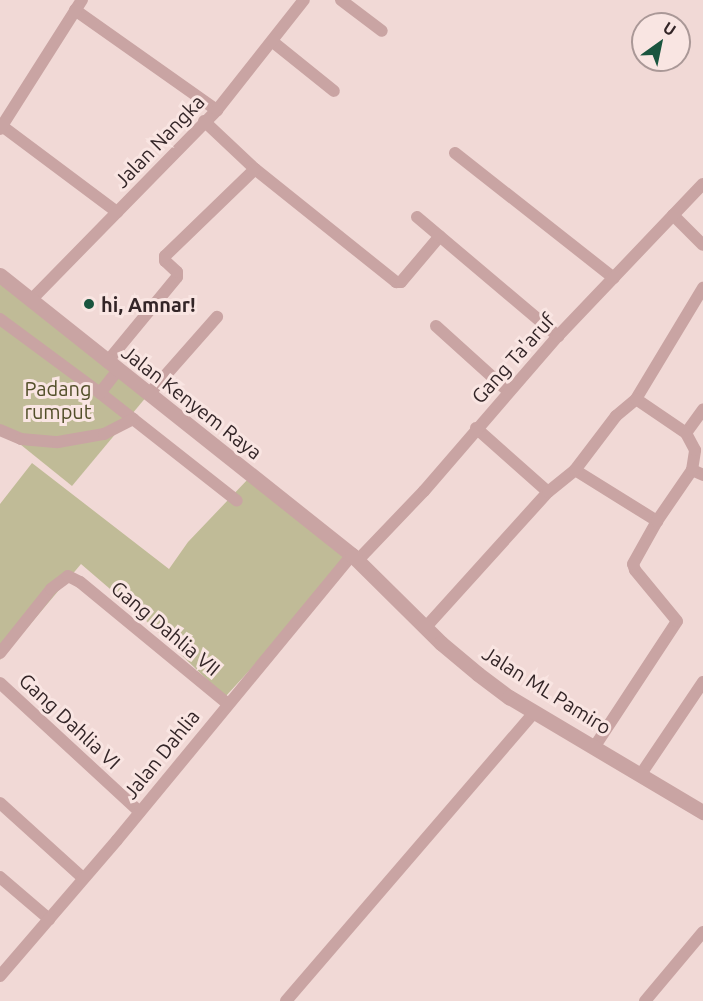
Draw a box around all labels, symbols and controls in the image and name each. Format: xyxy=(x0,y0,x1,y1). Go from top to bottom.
north arrow xyxy=(631,12,691,72)
text: U xyxy=(660,18,679,39)
street label: Jalan Nangka xyxy=(109,90,209,192)
place label: hi, Amnar! xyxy=(101,292,196,316)
marker: hi, Amnar! xyxy=(82,297,96,311)
street label: Gang Ta'aruf xyxy=(466,308,560,408)
street label: Jalan Kenyem Raya xyxy=(117,340,267,464)
park label: Padang rumput xyxy=(24,377,92,424)
street label: Gang Dahlia VII xyxy=(107,575,225,681)
street label: Jalan ML Pamiro xyxy=(478,641,616,739)
street label: Gang Dahlia VI xyxy=(14,668,126,774)
street label: Jalan Dahlia xyxy=(118,705,204,803)

